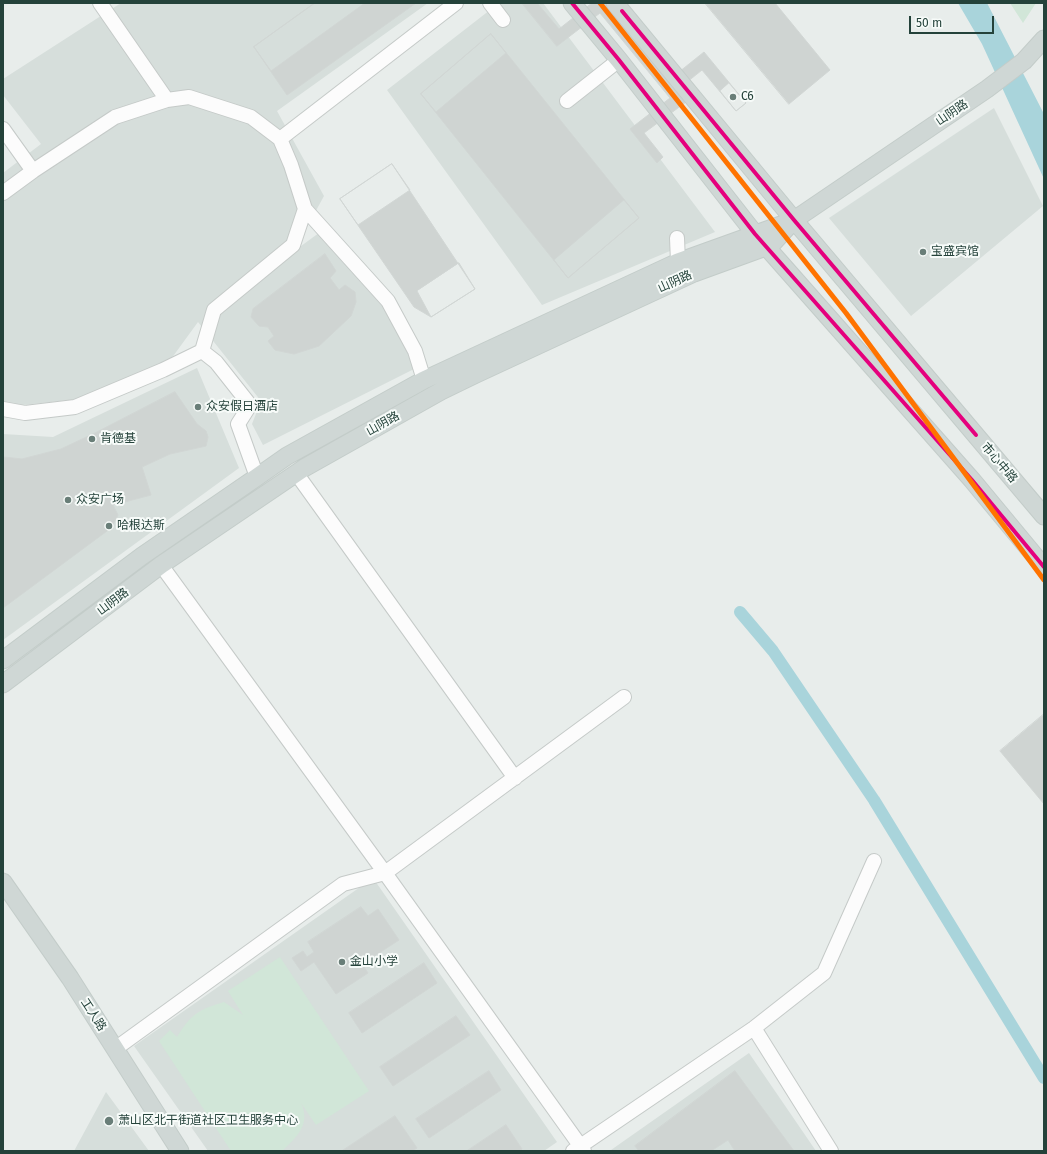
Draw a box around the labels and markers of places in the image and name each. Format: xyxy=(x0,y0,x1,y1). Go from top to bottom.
place label: C6 xyxy=(741,90,754,104)
marker: C6 xyxy=(728,92,738,102)
place label: 宝盛宾馆 xyxy=(931,245,979,259)
marker: 宝盛宾馆 xyxy=(918,247,928,257)
place label: 众安假日酒店 xyxy=(206,400,278,414)
marker: 众安假日酒店 xyxy=(193,402,203,412)
place label: 肯德基 xyxy=(100,432,136,446)
marker: 肯德基 xyxy=(87,434,97,444)
place label: 众安广场 xyxy=(76,493,124,507)
marker: 众安广场 xyxy=(63,495,73,505)
place label: 哈根达斯 xyxy=(117,519,165,533)
marker: 哈根达斯 xyxy=(104,521,114,531)
place label: 金山小学 xyxy=(350,955,398,969)
marker: 金山小学 xyxy=(337,957,347,967)
place label: 萧山区北干街道社区卫生服务中心 xyxy=(118,1114,298,1128)
marker: 萧山区北干街道社区卫生服务中心 xyxy=(103,1115,115,1127)

